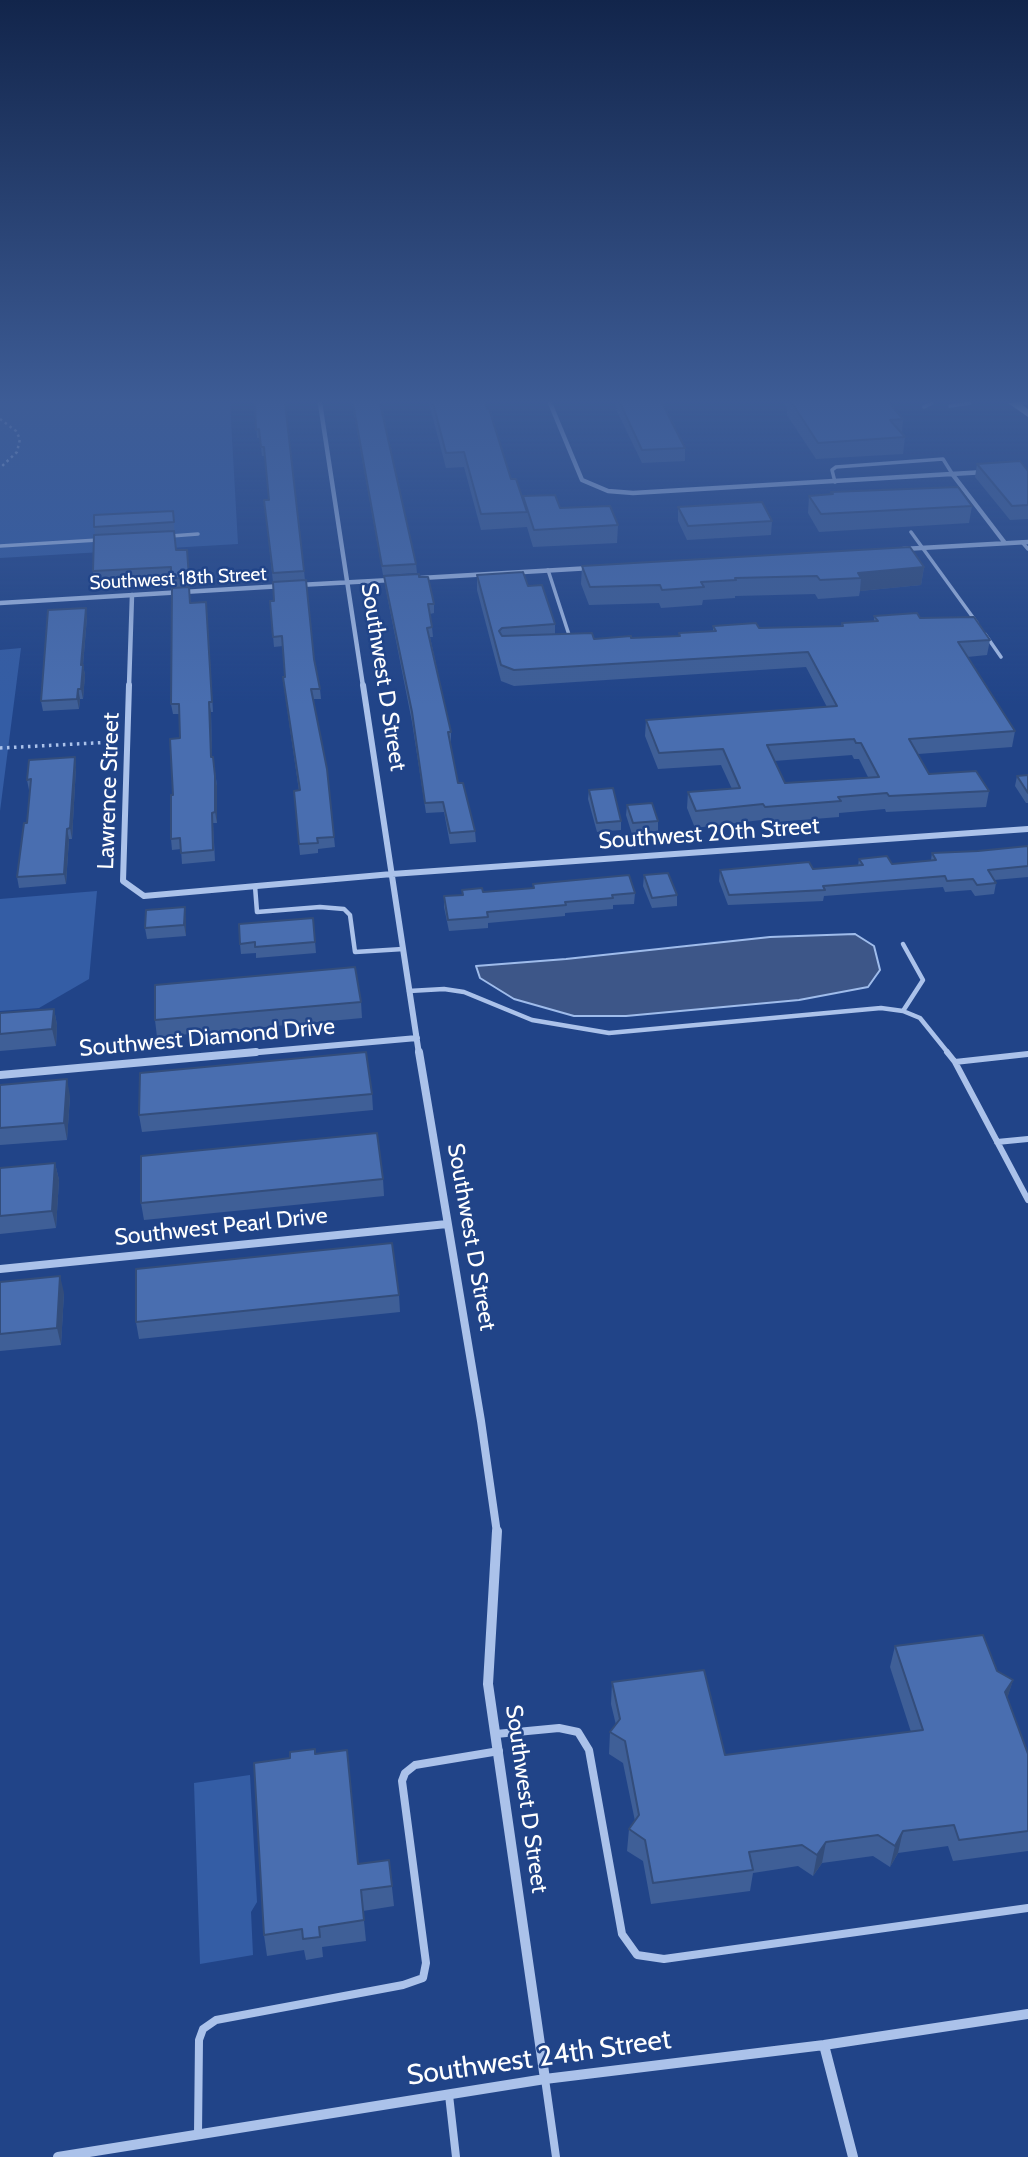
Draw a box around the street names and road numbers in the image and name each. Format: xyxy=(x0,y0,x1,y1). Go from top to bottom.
street label: Southwest 18th Street xyxy=(89,563,267,595)
street label: Southwest D Street xyxy=(355,581,411,773)
street label: Lawrence Street xyxy=(92,712,126,870)
street label: Southwest 20th Street xyxy=(598,813,820,855)
street label: Southwest Diamond Drive xyxy=(78,1013,336,1063)
street label: Southwest D Street xyxy=(441,1141,501,1333)
street label: Southwest Pearl Drive xyxy=(113,1202,329,1252)
street label: Southwest D Street xyxy=(499,1703,553,1895)
street label: Southwest 24th Street xyxy=(405,2023,673,2093)

